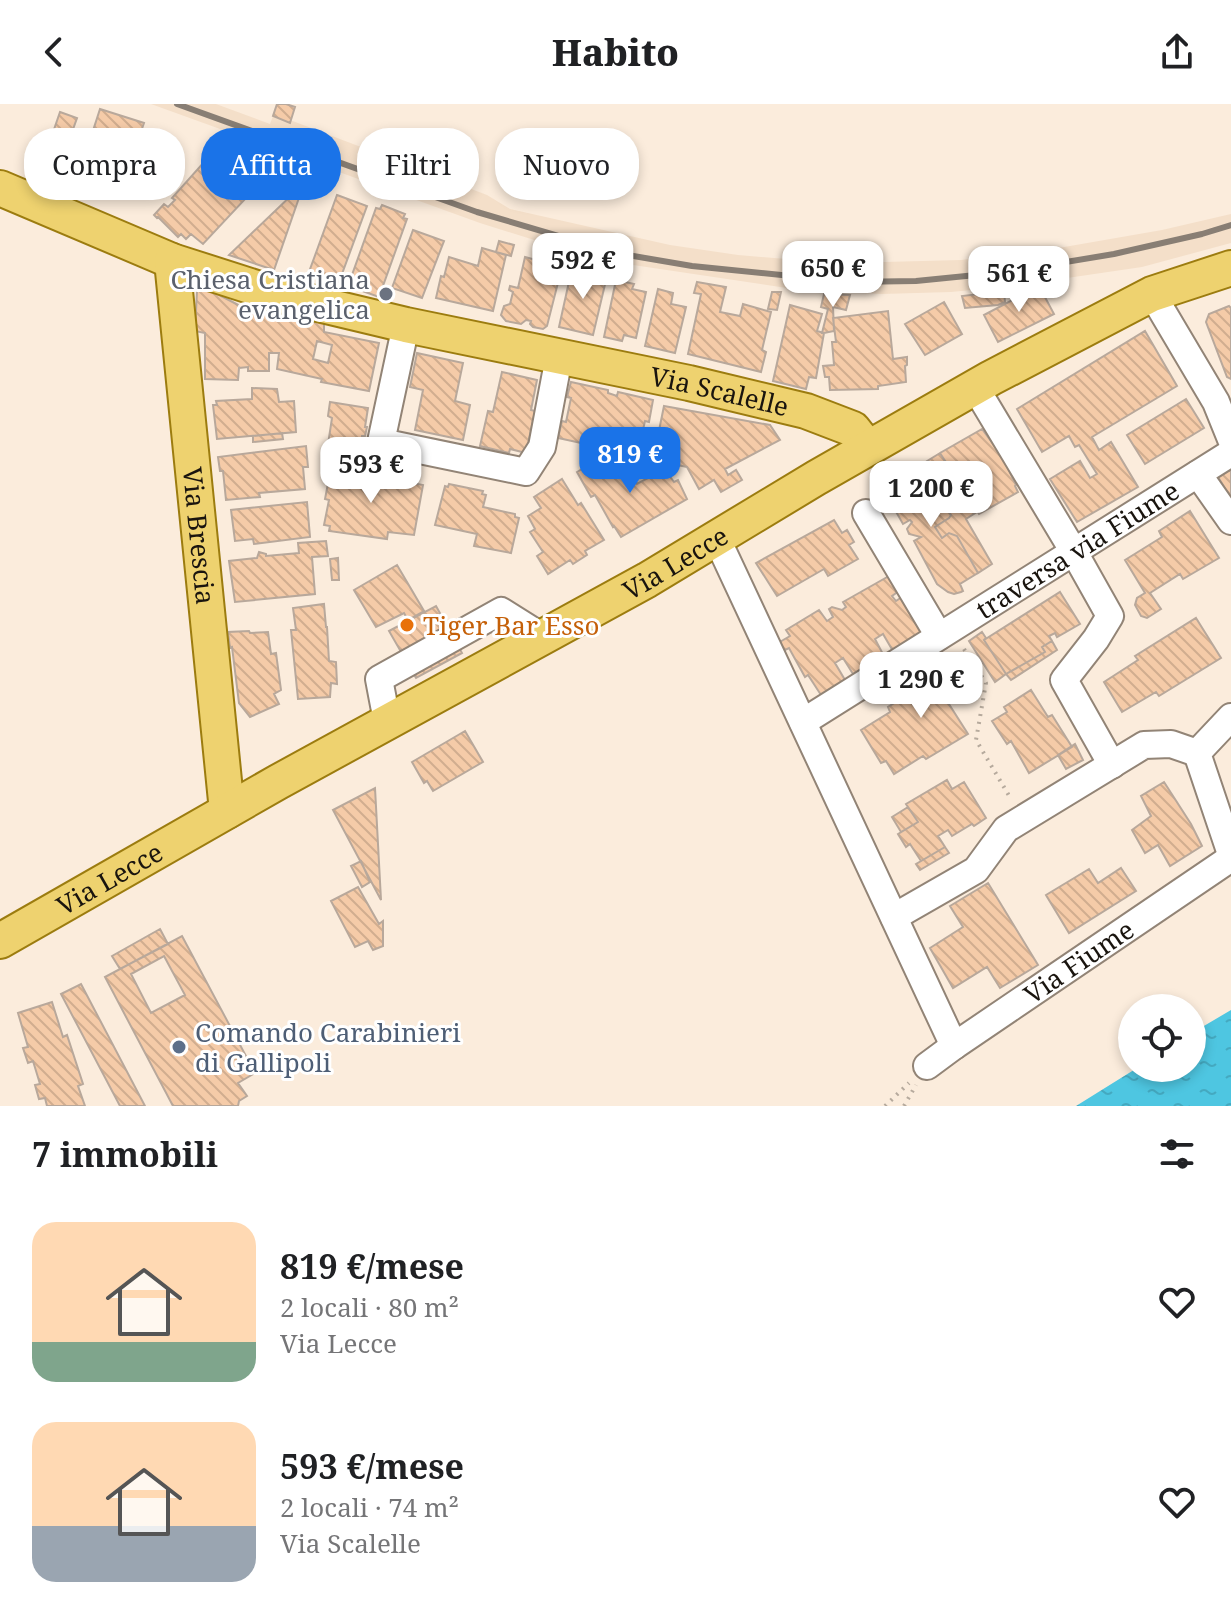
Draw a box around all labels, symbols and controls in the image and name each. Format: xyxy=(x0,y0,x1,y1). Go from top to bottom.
text: Habito xyxy=(552,28,679,77)
icon: back xyxy=(32,30,76,74)
icon: share xyxy=(1155,30,1199,74)
chip: Compra xyxy=(24,128,185,200)
chip: Affitta xyxy=(201,128,341,200)
chip: Filtri xyxy=(357,128,479,200)
chip: Nuovo xyxy=(495,128,639,200)
pin: 592 € xyxy=(527,233,639,301)
text: 592 € xyxy=(550,241,616,277)
pin: 650 € xyxy=(777,241,889,309)
pin: 561 € xyxy=(963,246,1075,314)
text: 650 € xyxy=(800,249,866,285)
text: 561 € xyxy=(986,254,1052,290)
place label: Chiesa Cristiana evangelica xyxy=(170,261,370,327)
marker: Chiesa Cristiana evangelica xyxy=(377,285,395,303)
street label: Via Scalelle xyxy=(647,358,792,424)
pin: 819 € xyxy=(574,427,686,495)
text: 819 € xyxy=(597,435,663,471)
pin: 593 € xyxy=(315,437,427,505)
text: 593 € xyxy=(338,445,404,481)
pin: 1 200 € xyxy=(857,461,1005,529)
street label: Via Brescia xyxy=(175,465,224,606)
text: 1 200 € xyxy=(888,469,974,505)
street label: traversa via Fiume xyxy=(969,472,1186,627)
street label: Via Lecce xyxy=(616,517,735,608)
place label: Tiger Bar Esso xyxy=(423,607,599,643)
marker: Tiger Bar Esso xyxy=(398,616,416,634)
pin: 1 290 € xyxy=(847,652,995,720)
text: 1 290 € xyxy=(878,660,964,696)
street label: Via Lecce xyxy=(50,834,169,923)
street label: Via Fiume xyxy=(1016,911,1141,1012)
map controls xyxy=(1118,994,1206,1082)
button: locate xyxy=(1118,994,1206,1082)
place label: Comando Carabinieri di Gallipoli xyxy=(195,1014,461,1080)
marker: Comando Carabinieri di Gallipoli xyxy=(170,1038,188,1056)
text: 7 immobili xyxy=(32,1131,218,1177)
icon: filters xyxy=(1155,1132,1199,1176)
text: 819 €/mese xyxy=(280,1243,464,1289)
icon: home xyxy=(96,1254,192,1350)
icon: heart xyxy=(1155,1280,1199,1324)
text: 2 locali · 80 m² xyxy=(280,1289,459,1325)
text: Via Lecce xyxy=(280,1325,397,1361)
text: 593 €/mese xyxy=(280,1443,464,1489)
icon: home xyxy=(96,1454,192,1550)
icon: heart xyxy=(1155,1480,1199,1524)
text: 2 locali · 74 m² xyxy=(280,1489,459,1525)
text: Via Scalelle xyxy=(280,1525,421,1561)

